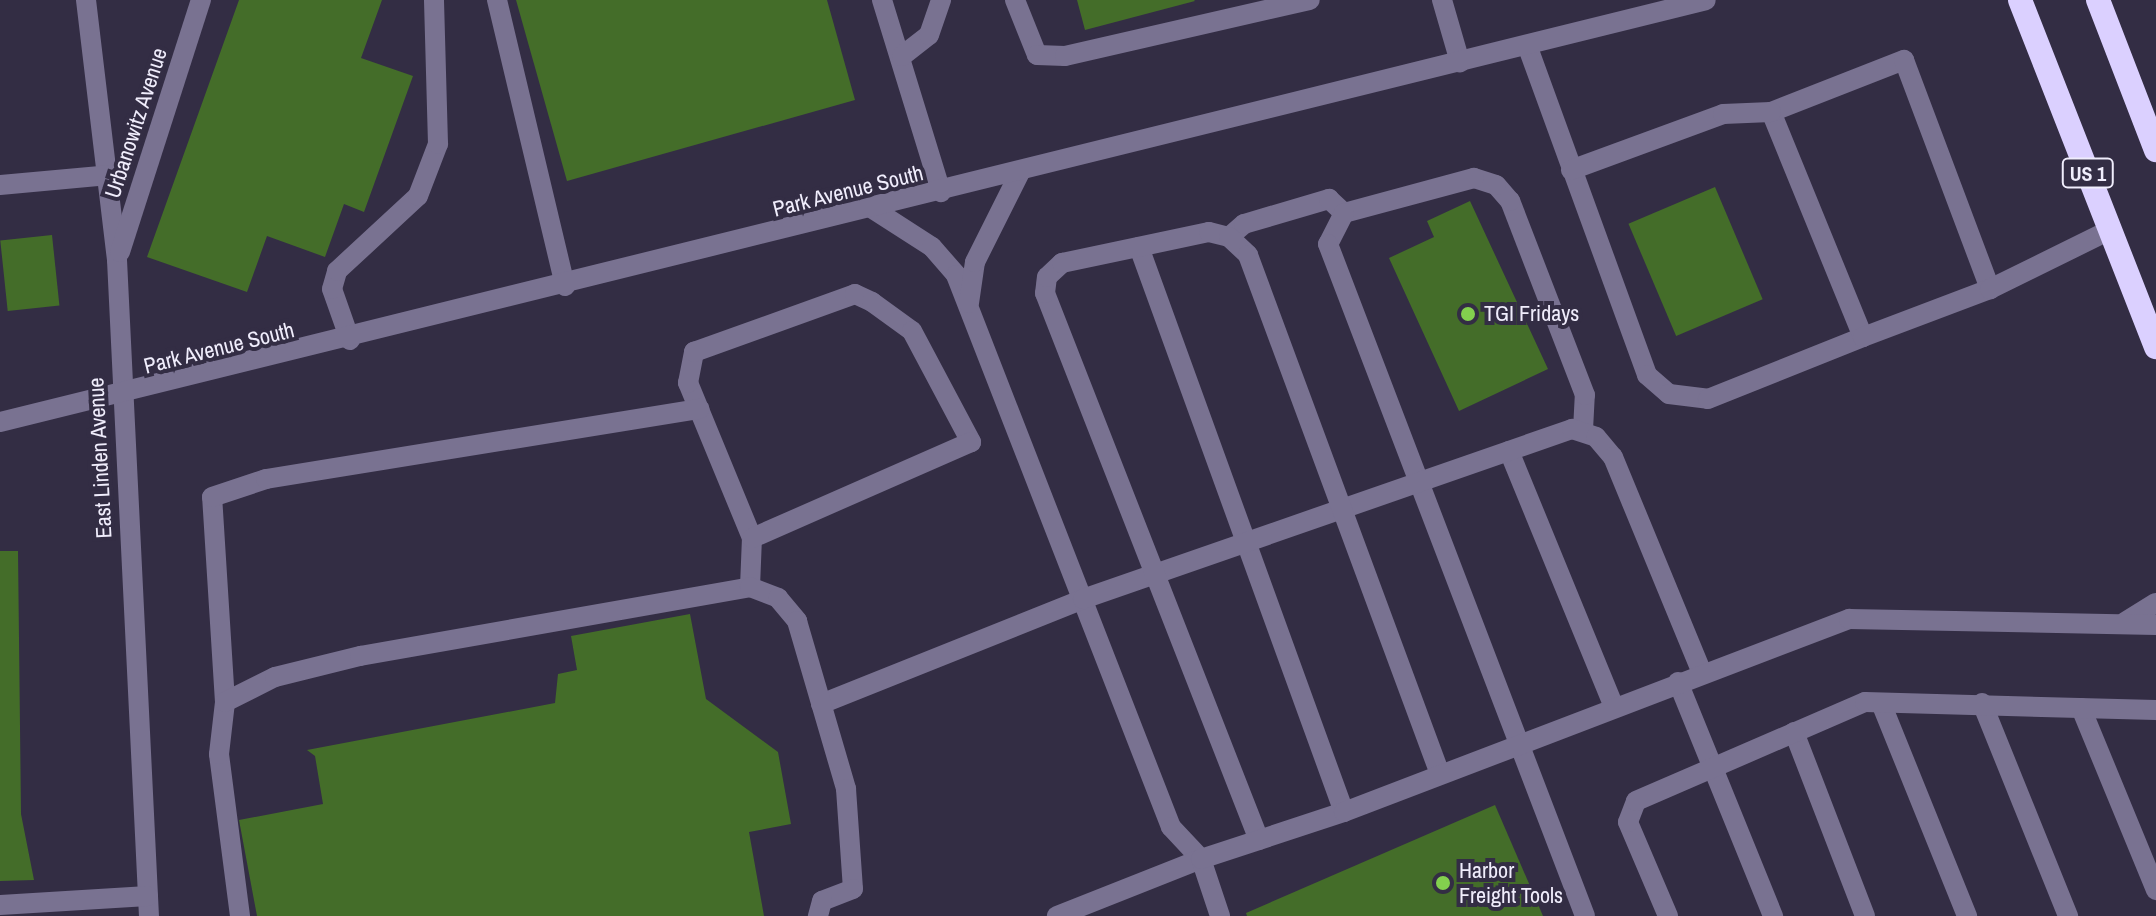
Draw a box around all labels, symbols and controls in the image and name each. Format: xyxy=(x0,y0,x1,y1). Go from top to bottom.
street label: Urbanowitz Avenue xyxy=(99,44,173,202)
road number: US 1 xyxy=(2060,157,2116,189)
street label: Park Avenue South xyxy=(770,159,926,223)
place label: TGI Fridays xyxy=(1484,301,1579,327)
marker: TGI Fridays xyxy=(1459,305,1477,323)
street label: Park Avenue South xyxy=(141,316,297,380)
street label: East Linden Avenue xyxy=(83,376,117,540)
place label: Harbor Freight Tools xyxy=(1459,857,1563,908)
marker: Harbor Freight Tools xyxy=(1434,874,1452,892)

